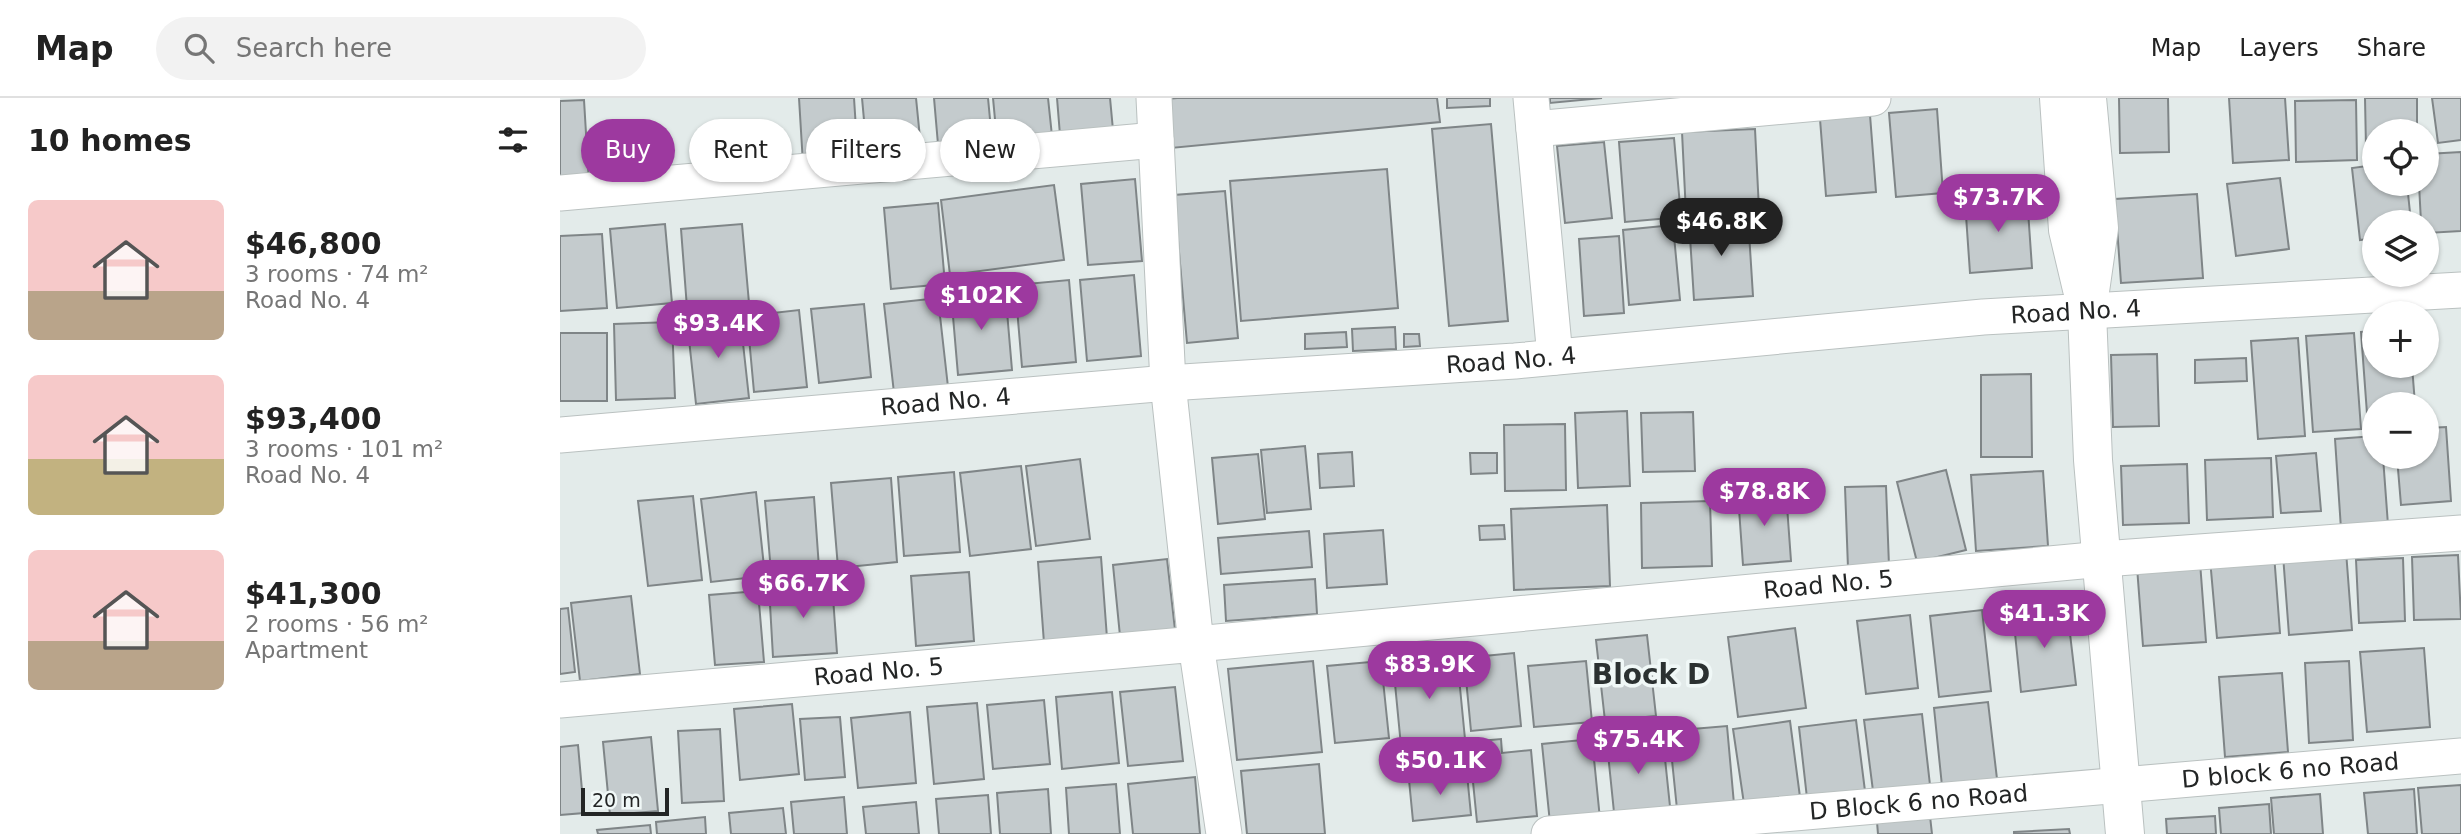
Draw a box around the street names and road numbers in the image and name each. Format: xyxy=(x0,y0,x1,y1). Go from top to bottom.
street label: Road No. 4 xyxy=(2010,294,2142,329)
street label: Road No. 4 xyxy=(1445,341,1577,379)
street label: Road No. 4 xyxy=(879,383,1012,422)
street label: Road No. 5 xyxy=(1762,565,1895,605)
street label: Road No. 5 xyxy=(812,652,945,692)
street label: D block 6 no Road xyxy=(2180,747,2400,794)
street label: D Block 6 no Road xyxy=(1808,779,2029,826)

